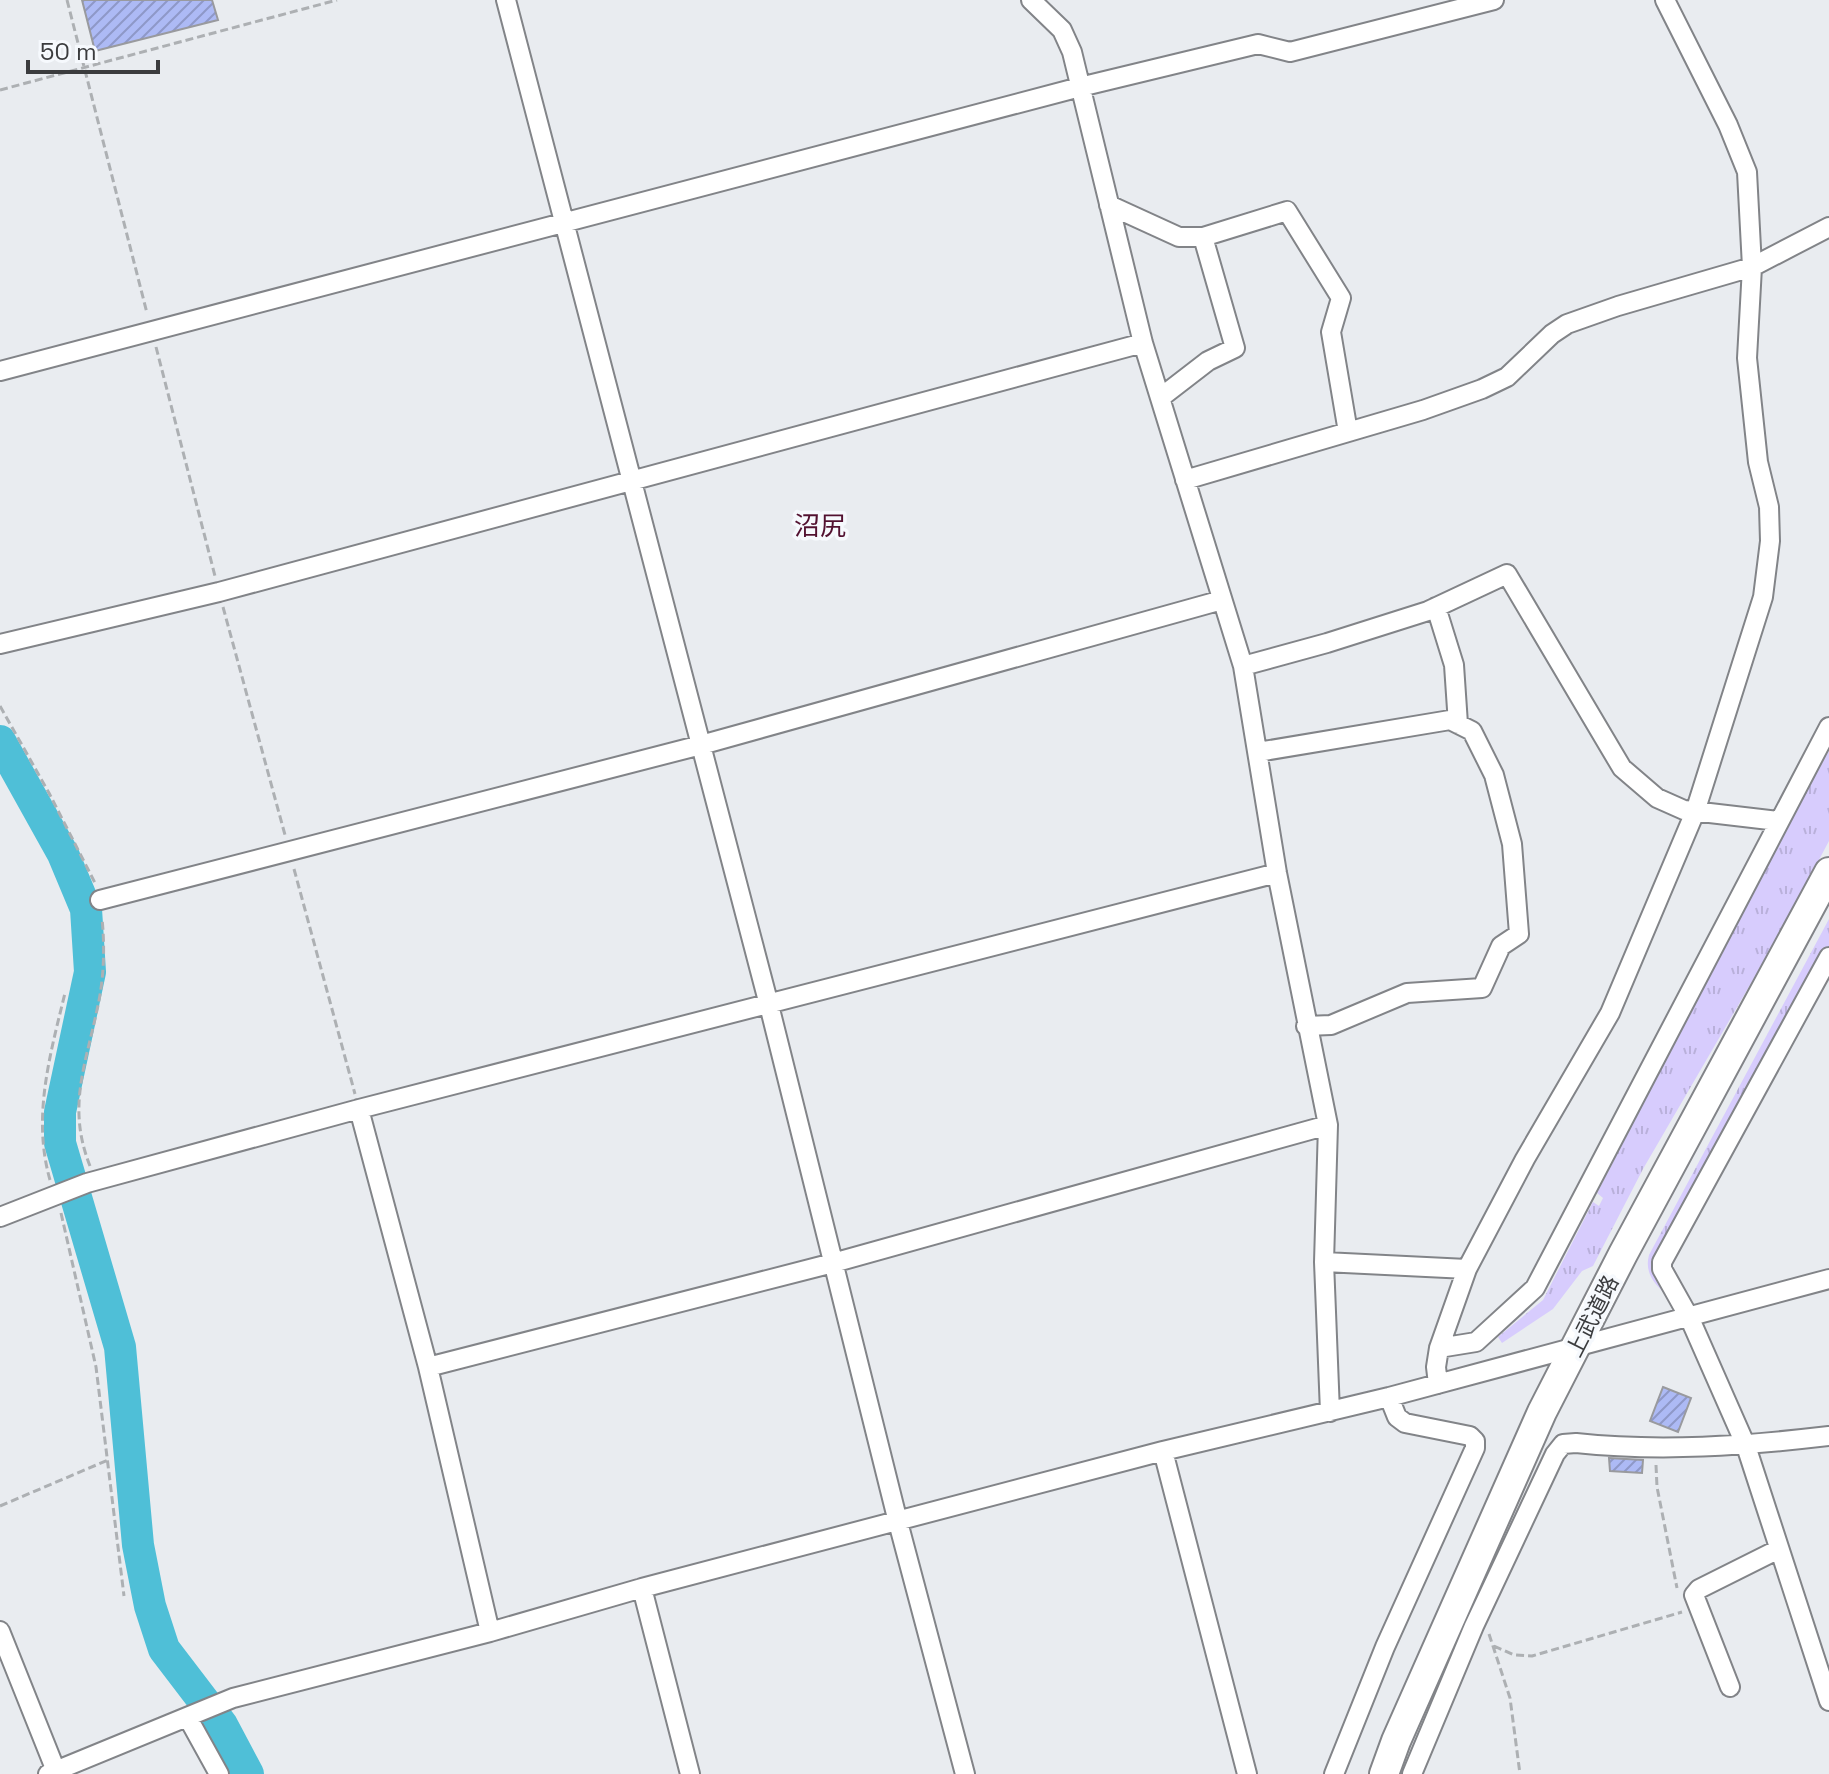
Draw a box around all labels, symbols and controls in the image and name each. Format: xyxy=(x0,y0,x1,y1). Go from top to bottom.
scale bar xyxy=(28,24,158,74)
text: 50 m xyxy=(40,36,97,67)
district label: 沼尻 xyxy=(794,509,846,543)
street label: 上武道路 xyxy=(1560,1270,1624,1362)

